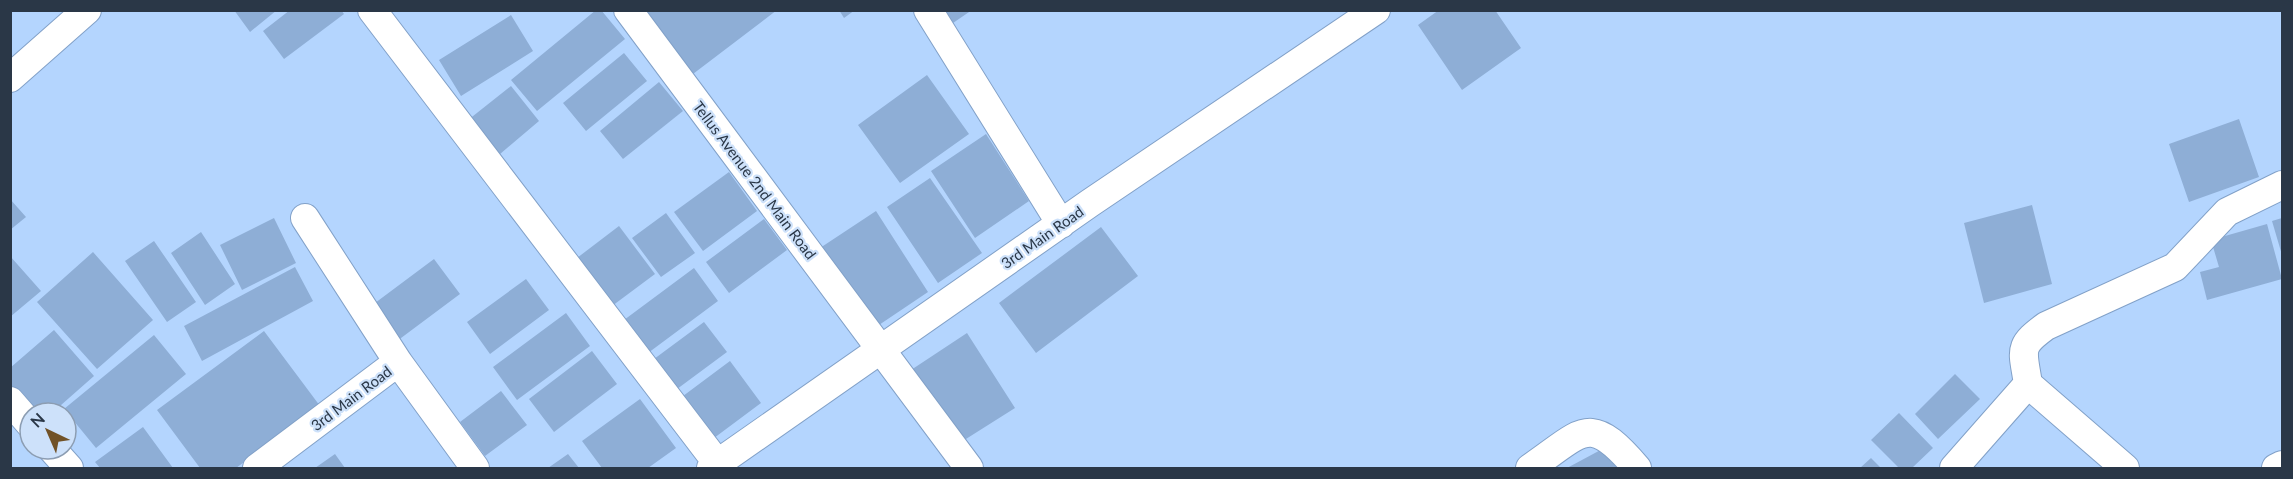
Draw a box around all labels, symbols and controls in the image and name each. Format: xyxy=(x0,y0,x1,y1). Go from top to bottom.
street label: Tellus Avenue 2nd Main Road xyxy=(690,97,820,263)
street label: 3rd Main Road xyxy=(997,202,1087,272)
street label: 3rd Main Road xyxy=(307,362,395,434)
north arrow xyxy=(18,401,78,461)
text: N xyxy=(26,409,48,431)

